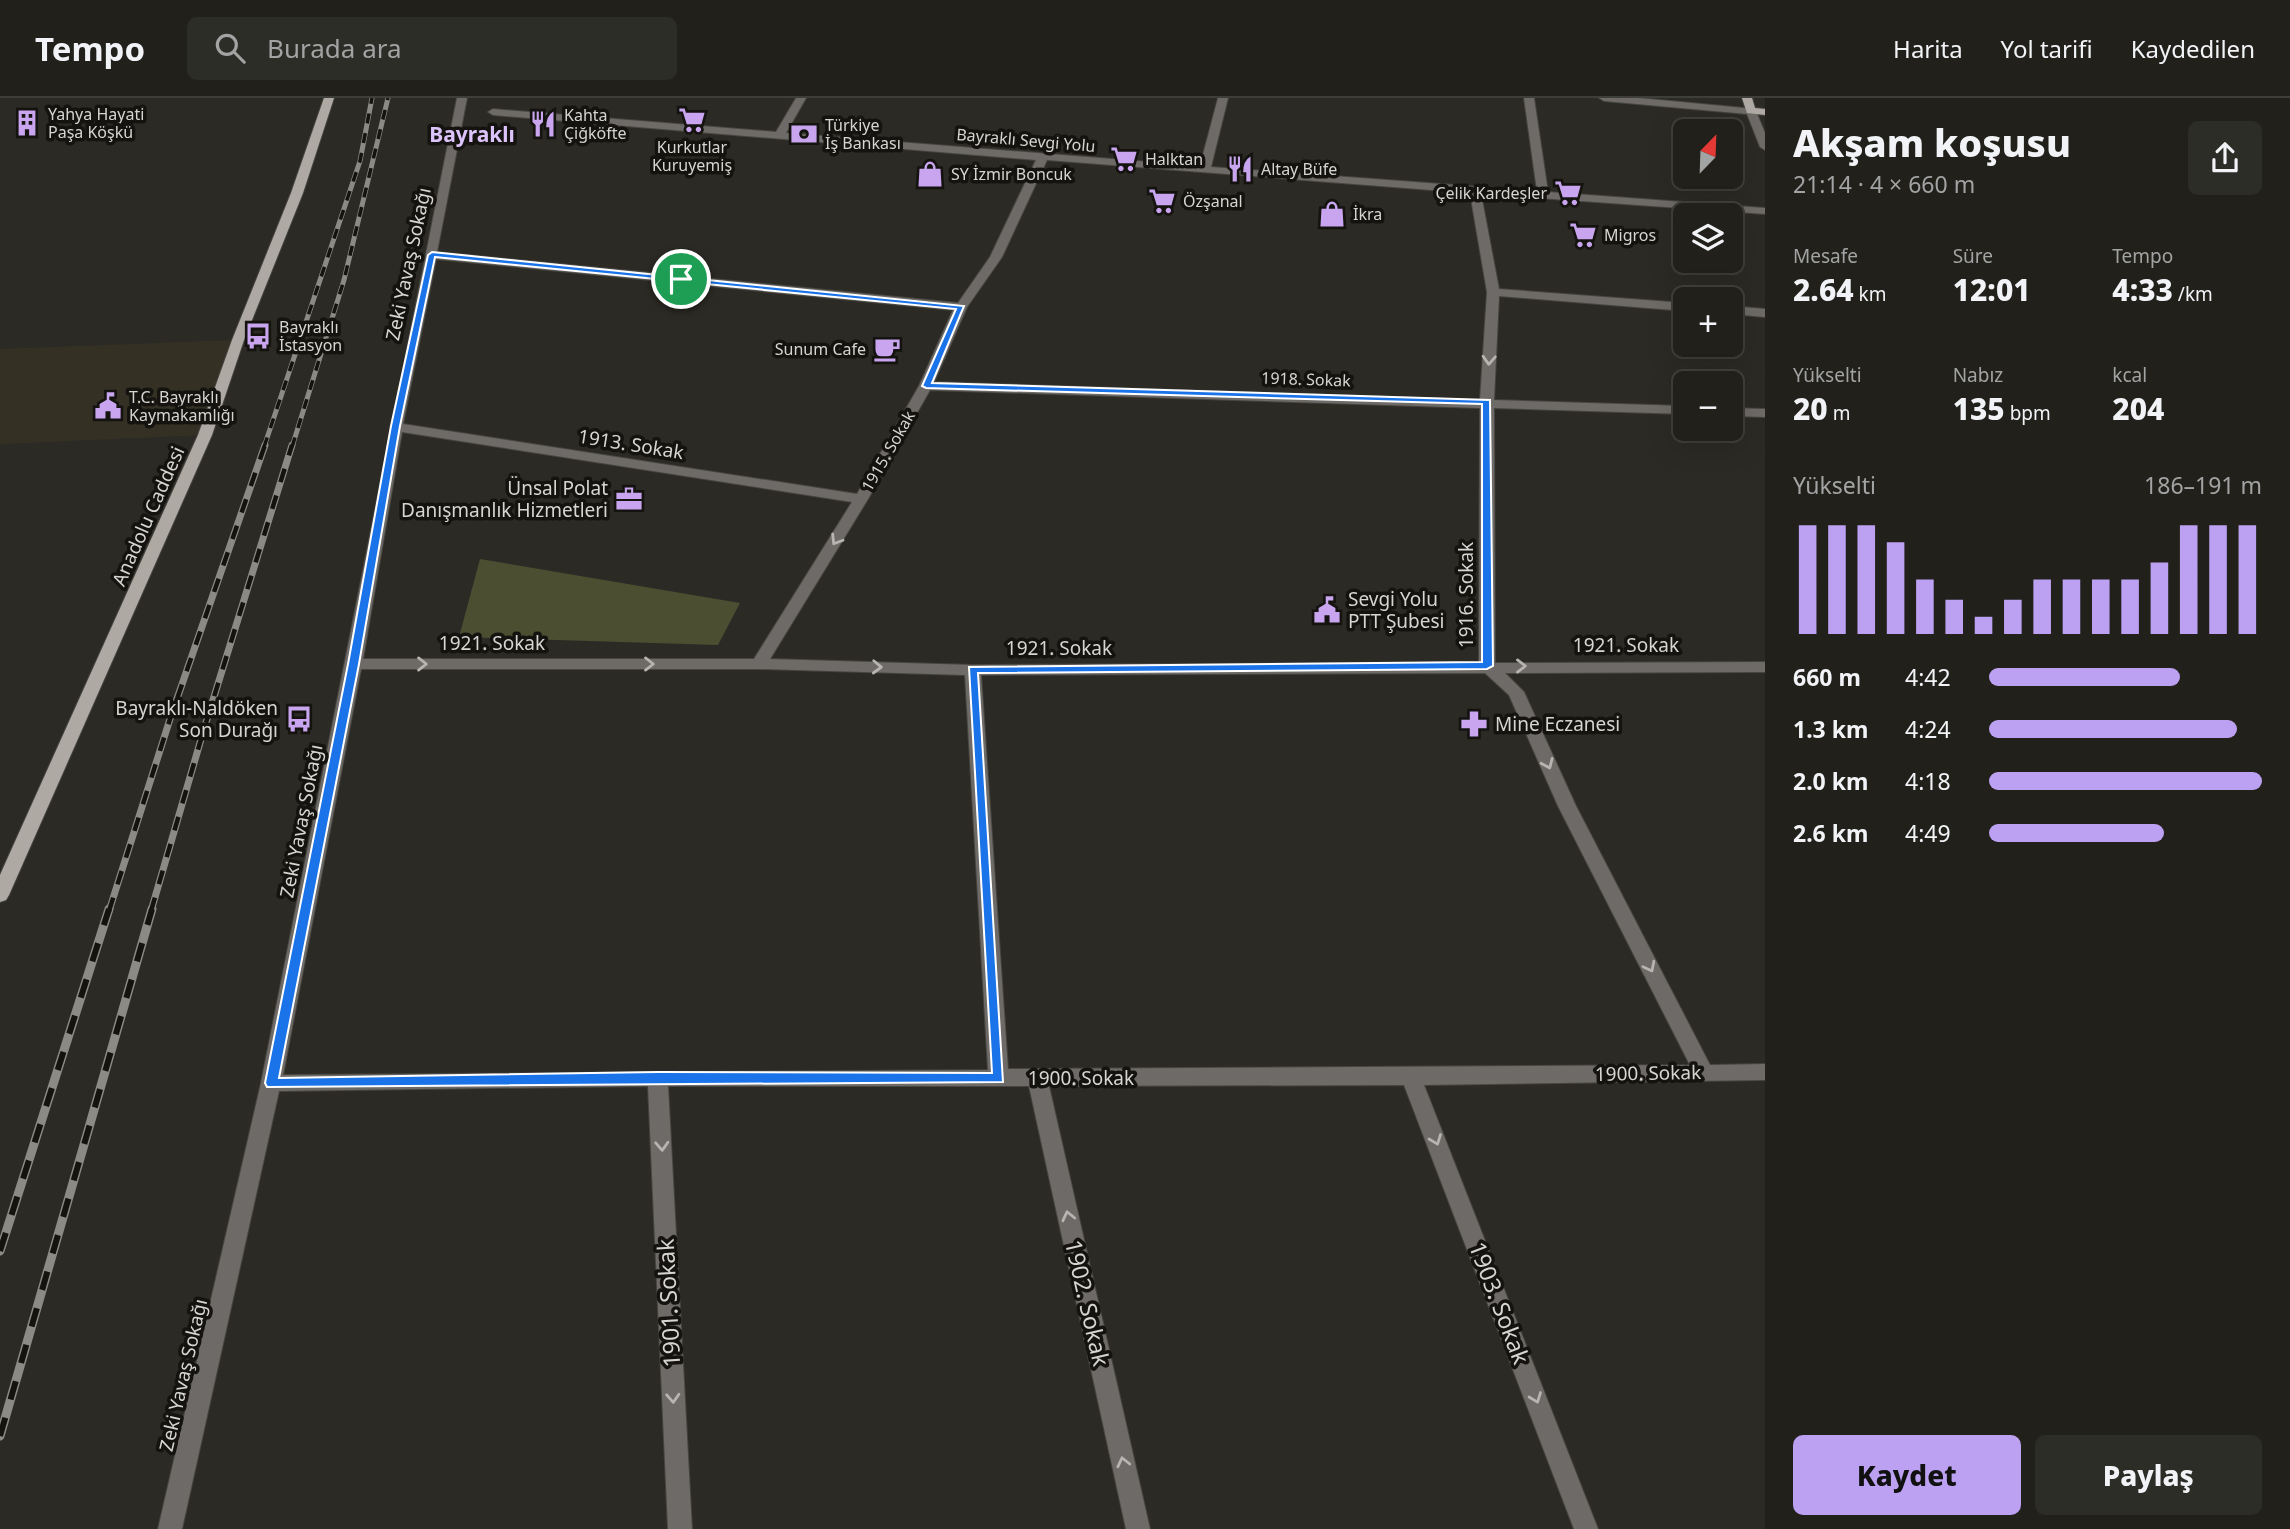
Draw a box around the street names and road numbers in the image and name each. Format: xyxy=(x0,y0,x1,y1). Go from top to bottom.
street label: Bayraklı Sevgi Yolu xyxy=(956,123,1096,157)
street label: Zeki Yavaş Sokağı xyxy=(379,185,437,343)
street label: 1918. Sokak xyxy=(1261,366,1352,392)
street label: 1915. Sokak xyxy=(856,406,920,495)
street label: 1913. Sokak xyxy=(576,423,686,465)
street label: Anadolu Caddesi xyxy=(106,442,190,590)
street label: 1916. Sokak xyxy=(1453,542,1479,648)
street label: 1921. Sokak xyxy=(439,630,545,656)
street label: 1921. Sokak xyxy=(1573,632,1679,658)
street label: 1921. Sokak xyxy=(1006,635,1112,661)
street label: Zeki Yavaş Sokağı xyxy=(273,742,329,900)
street label: 1900. Sokak xyxy=(1595,1059,1701,1087)
street label: 1900. Sokak xyxy=(1028,1065,1134,1091)
street label: 1902. Sokak xyxy=(1058,1236,1118,1370)
street label: 1901. Sokak xyxy=(649,1237,687,1368)
street label: 1903. Sokak xyxy=(1462,1237,1538,1369)
street label: Zeki Yavaş Sokağı xyxy=(153,1296,213,1454)

